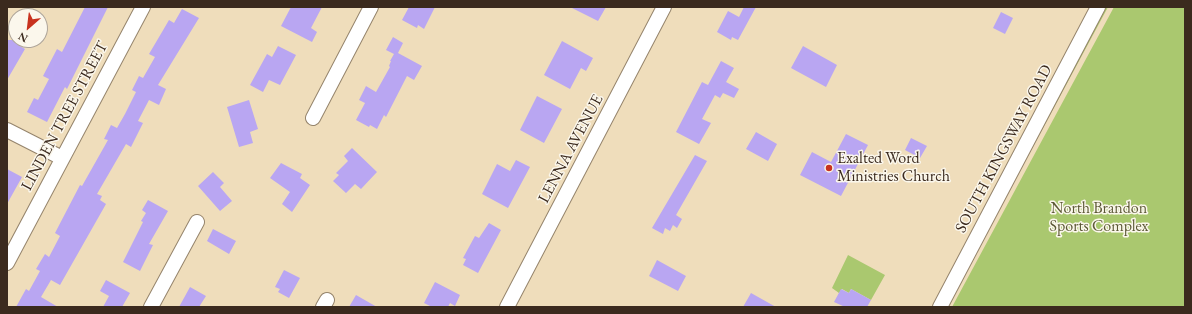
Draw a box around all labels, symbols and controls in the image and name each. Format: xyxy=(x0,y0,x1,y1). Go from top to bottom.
north arrow xyxy=(8,8,48,48)
street label: LINDEN TREE STREET xyxy=(18,38,112,194)
street label: SOUTH KINGSWAY ROAD xyxy=(951,62,1057,236)
street label: LENNA AVENUE xyxy=(534,91,608,207)
place label: Exalted Word Ministries Church xyxy=(837,149,950,187)
marker: Exalted Word Ministries Church xyxy=(824,163,834,173)
park label: North Brandon Sports Complex xyxy=(1050,199,1148,237)

